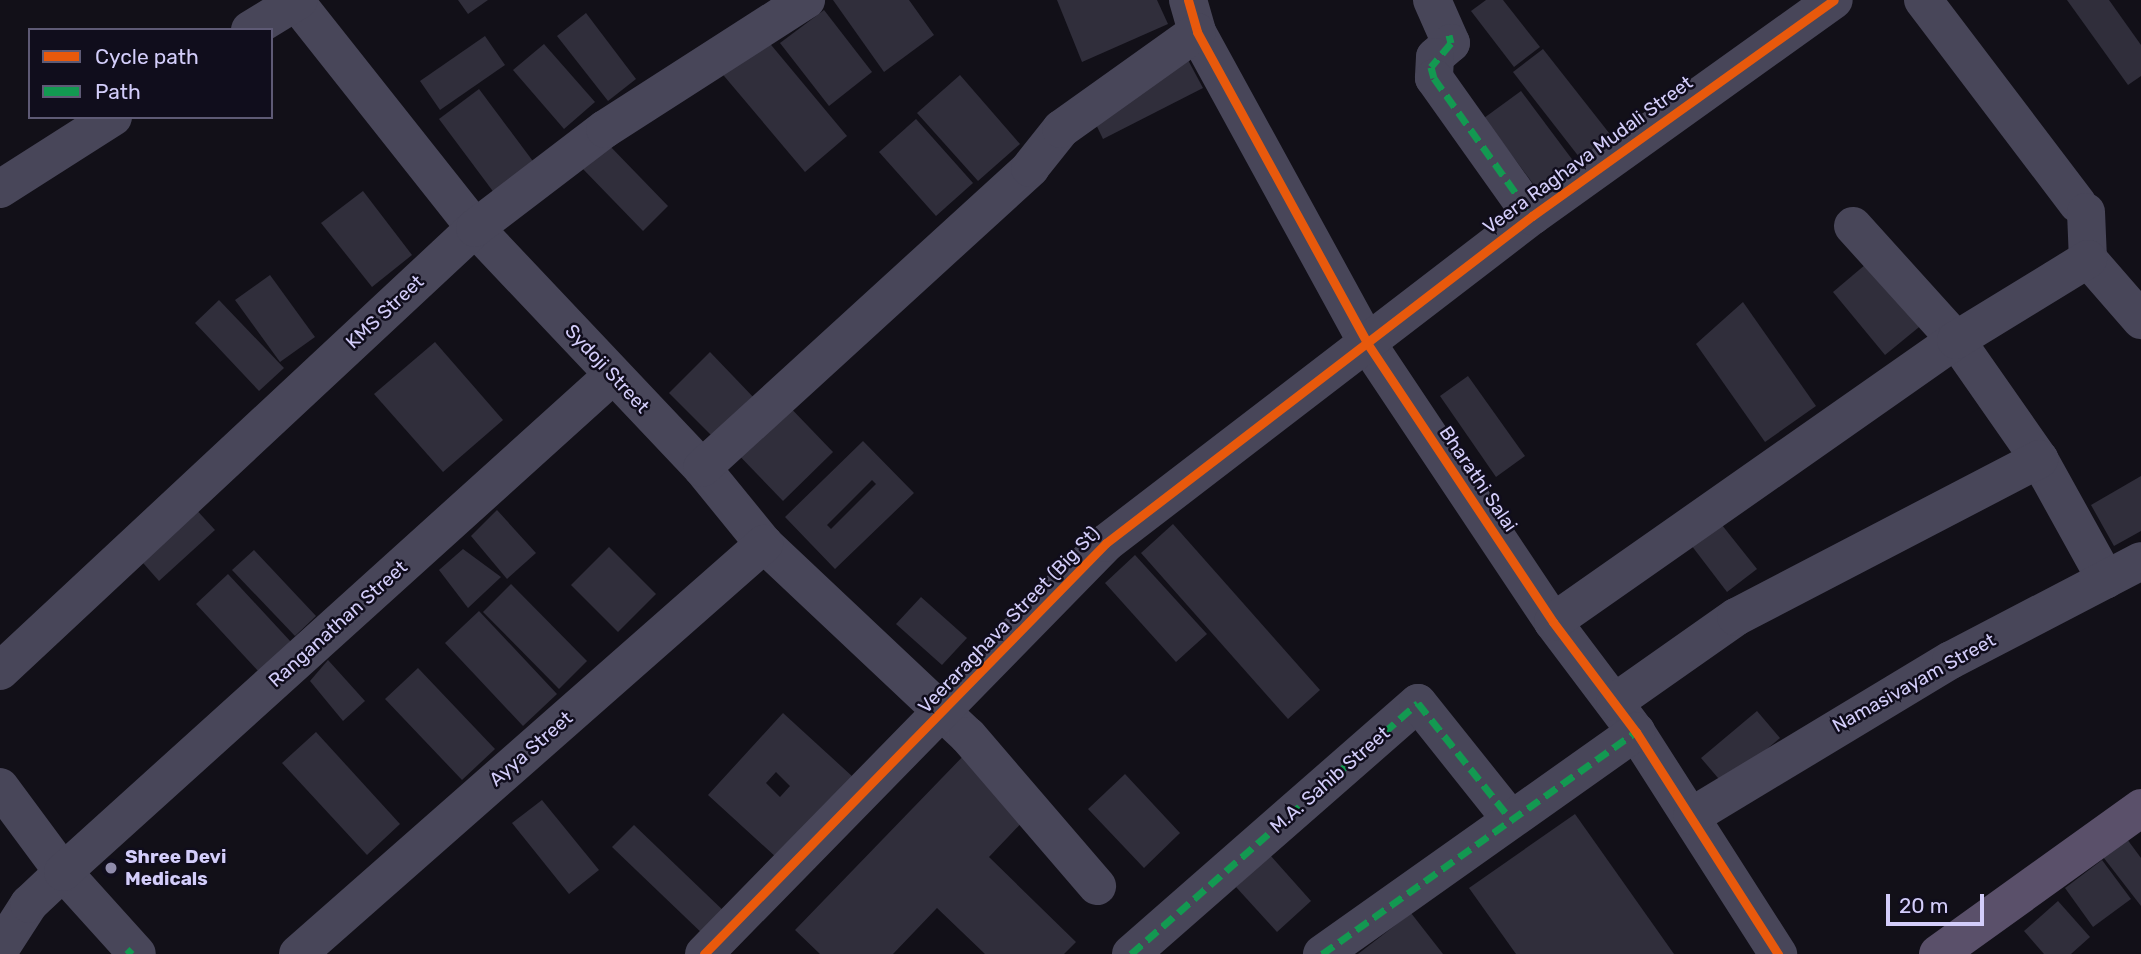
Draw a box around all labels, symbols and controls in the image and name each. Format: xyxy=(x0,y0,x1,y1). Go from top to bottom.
legend xyxy=(28,28,273,119)
text: Cycle path xyxy=(95,44,199,69)
street label: Veera Raghava Mudali Street xyxy=(1479,71,1697,239)
text: Path xyxy=(95,79,141,104)
street label: KMS Street xyxy=(341,270,429,354)
street label: Sydoji Street xyxy=(560,320,654,418)
street label: Bharathi Salai xyxy=(1434,422,1522,536)
street label: Veeraraghava Street (Big St) xyxy=(914,522,1104,718)
street label: Ranganathan Street xyxy=(264,556,412,692)
street label: Namasivayam Street xyxy=(1829,629,1999,737)
street label: Ayya Street xyxy=(485,707,577,791)
street label: M.A. Sahib Street xyxy=(1265,722,1395,838)
place label: Shree Devi Medicals xyxy=(125,846,226,890)
marker: Shree Devi Medicals xyxy=(103,860,119,876)
scale bar xyxy=(1889,880,1987,924)
text: 20 m xyxy=(1899,893,1948,918)

